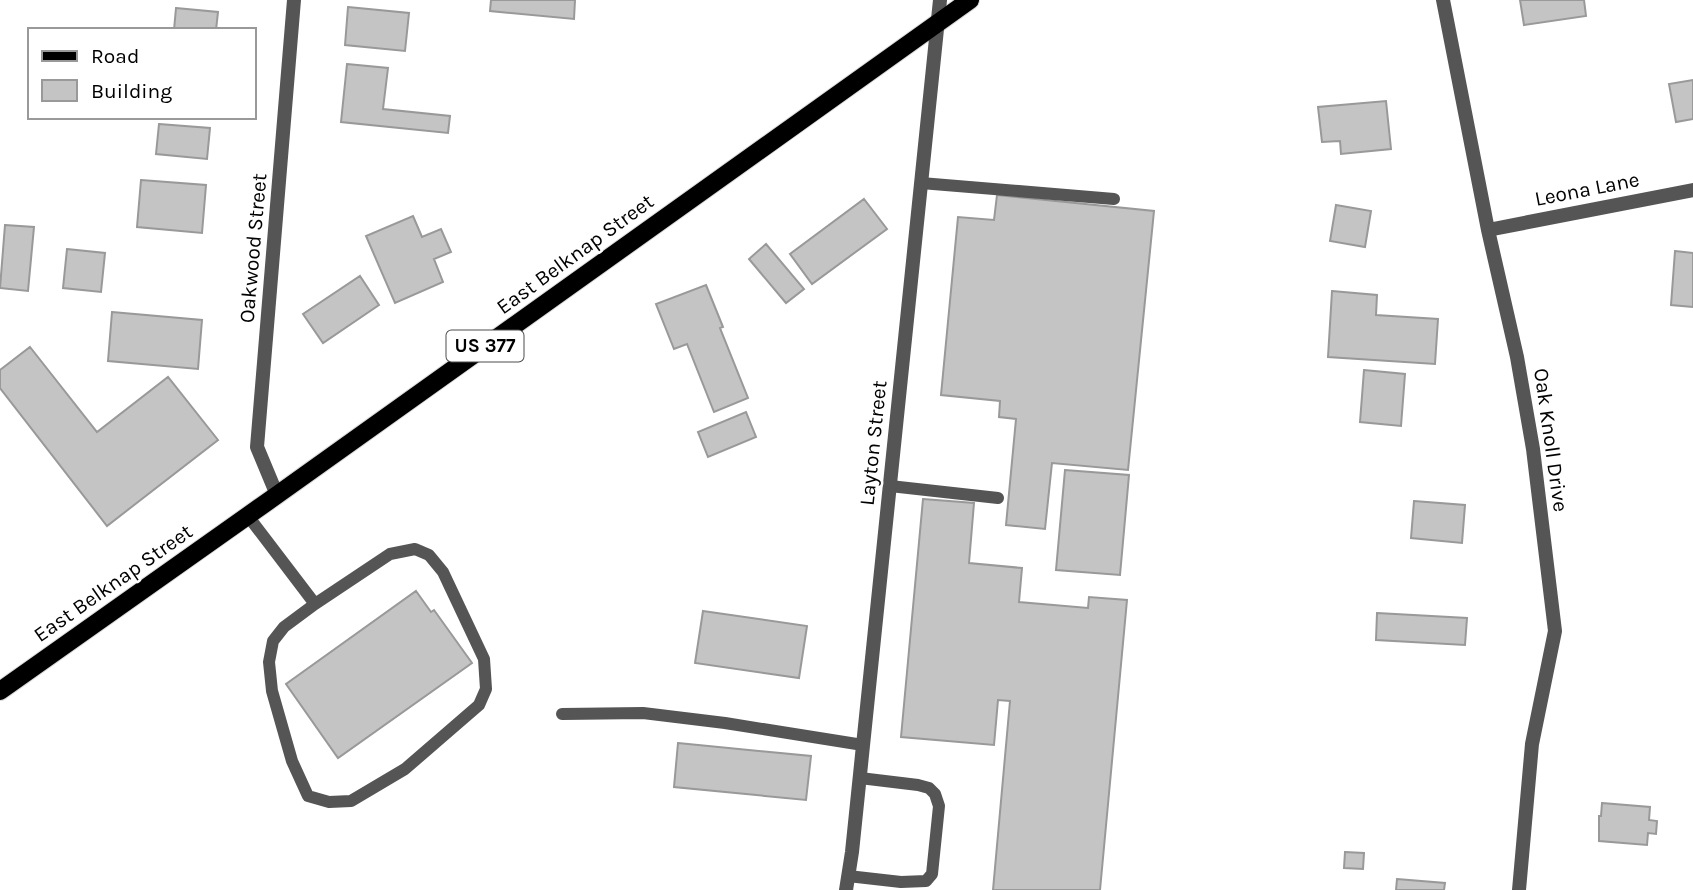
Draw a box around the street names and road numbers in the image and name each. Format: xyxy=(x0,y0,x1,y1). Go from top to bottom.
street label: Leona Lane xyxy=(1533,167,1641,211)
street label: Oakwood Street xyxy=(235,172,272,324)
street label: East Belknap Street xyxy=(492,189,658,319)
road number: US 377 xyxy=(447,330,524,362)
street label: Oak Knoll Drive xyxy=(1529,367,1573,513)
street label: Layton Street xyxy=(854,379,892,507)
street label: East Belknap Street xyxy=(29,519,197,647)

